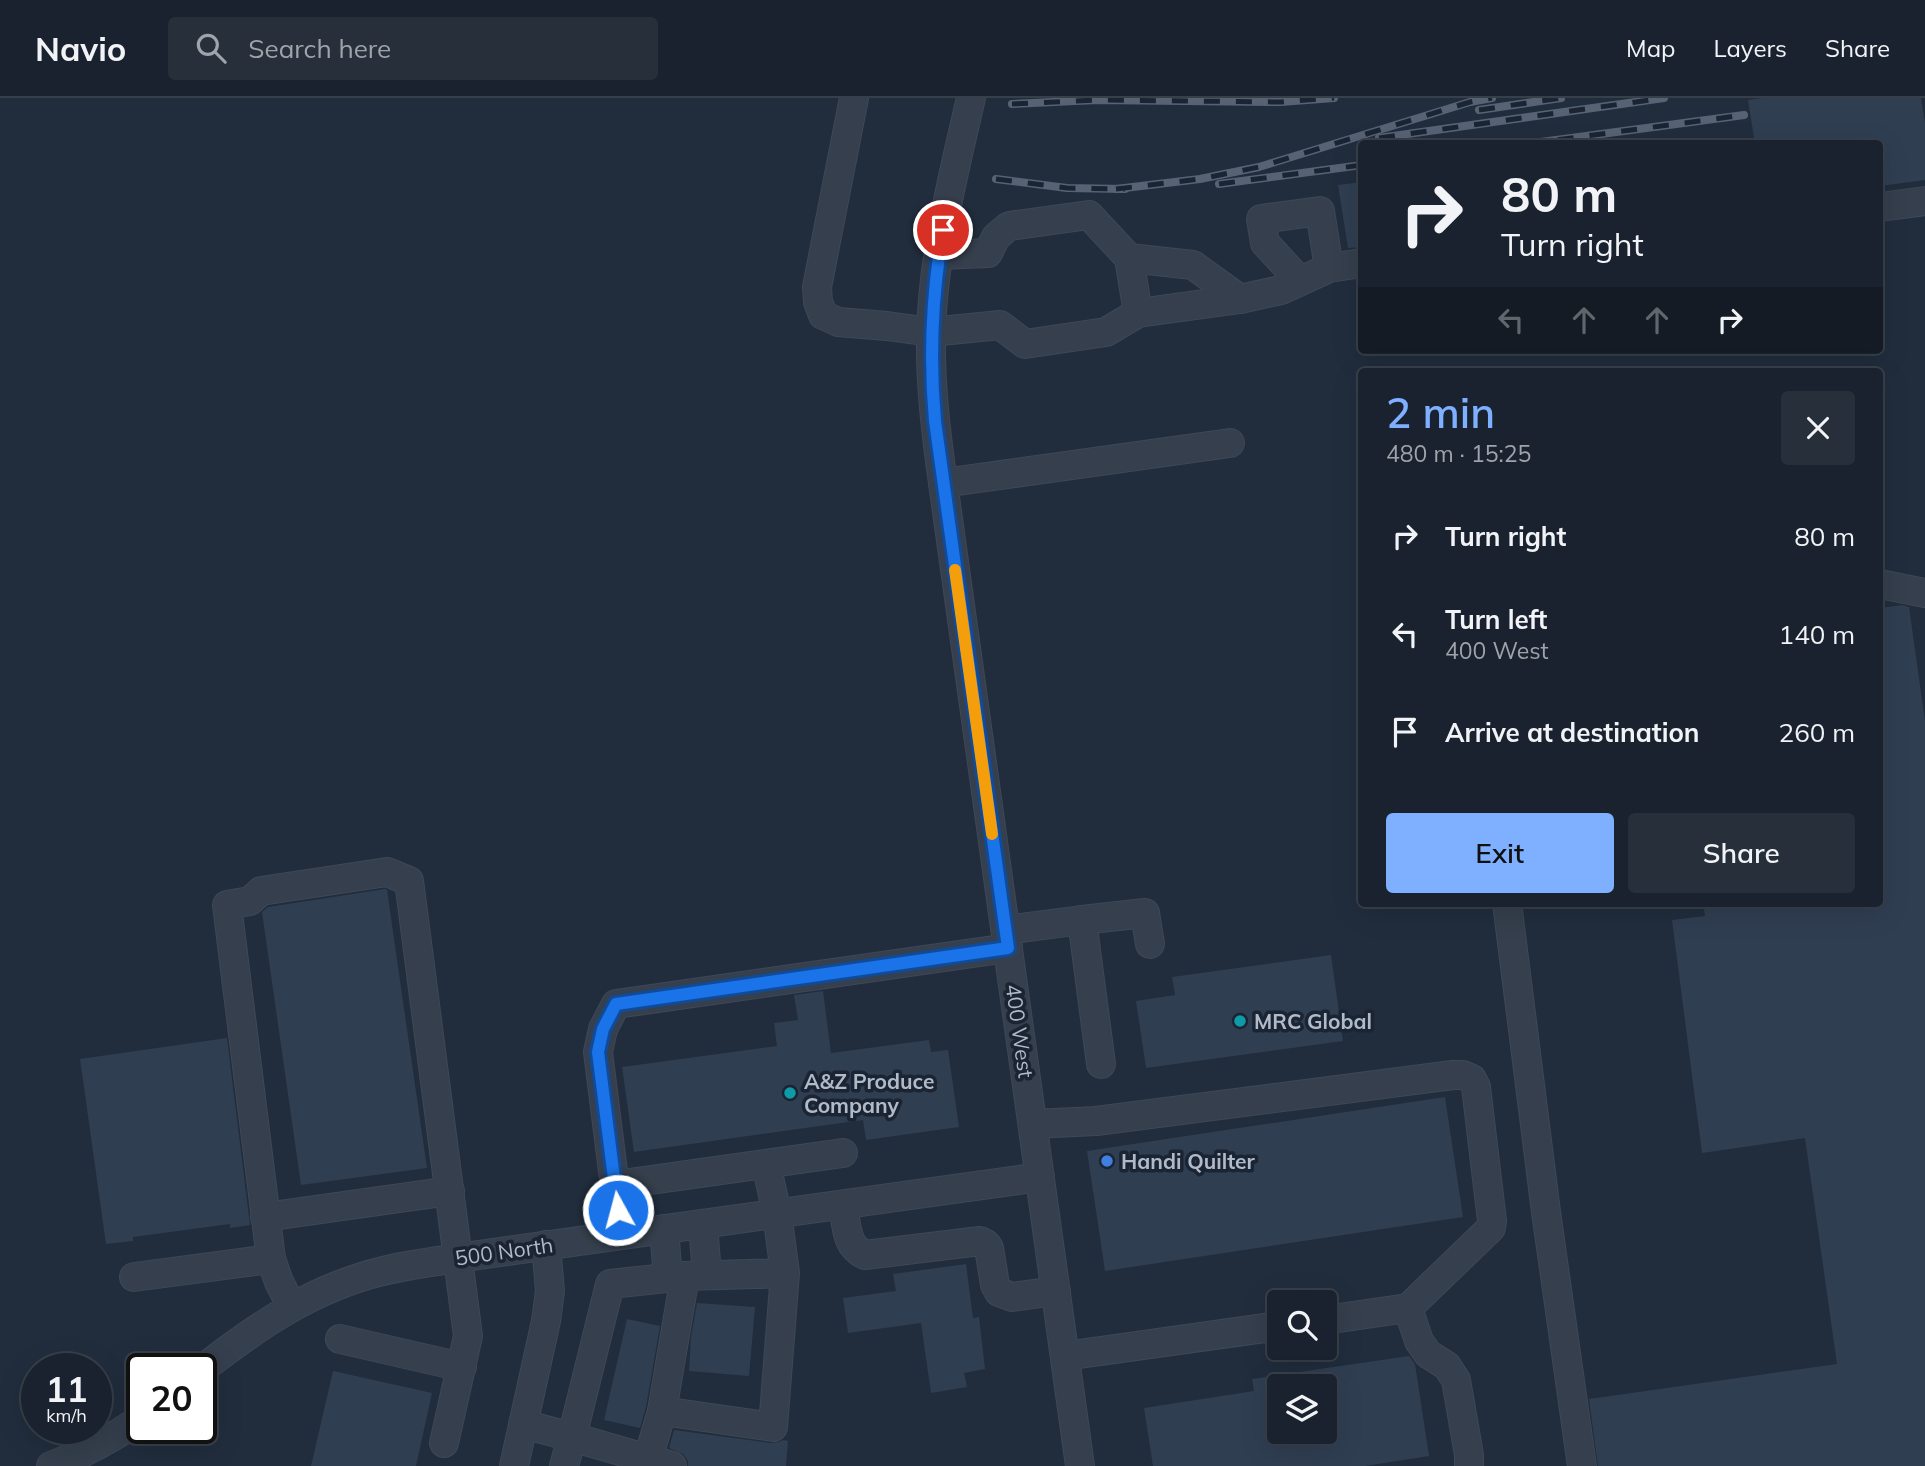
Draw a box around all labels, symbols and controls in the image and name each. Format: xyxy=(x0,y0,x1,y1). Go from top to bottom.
search box xyxy=(168,17,658,80)
text: Navio xyxy=(35,28,126,69)
icon: search xyxy=(192,29,230,67)
text: Search here xyxy=(248,32,391,65)
text: Map xyxy=(1626,33,1675,63)
text: Layers xyxy=(1713,33,1787,63)
text: Share xyxy=(1825,33,1890,63)
text: 80 m xyxy=(1501,163,1617,224)
icon: right xyxy=(1386,168,1477,259)
pin xyxy=(913,200,973,260)
icon: arrive xyxy=(924,211,962,249)
text: Turn right xyxy=(1501,224,1644,264)
icon: left xyxy=(1492,301,1530,339)
icon: ahead xyxy=(1565,301,1603,339)
icon: ahead xyxy=(1638,301,1676,339)
icon: right xyxy=(1711,301,1749,339)
text: 2 min xyxy=(1386,386,1495,439)
button: close xyxy=(1781,391,1855,465)
text: 480 m · 15:25 xyxy=(1386,439,1531,468)
icon: right xyxy=(1386,517,1424,555)
text: Turn right xyxy=(1445,520,1566,553)
text: 80 m xyxy=(1794,520,1855,553)
text: Turn left xyxy=(1445,603,1547,636)
icon: left xyxy=(1386,615,1424,653)
text: 140 m xyxy=(1779,618,1855,651)
text: 400 West xyxy=(1445,636,1548,665)
icon: arrive xyxy=(1386,713,1424,751)
text: Arrive at destination xyxy=(1445,716,1700,749)
text: 260 m xyxy=(1779,716,1855,749)
button: Exit xyxy=(1386,813,1614,893)
button: Share xyxy=(1628,813,1855,893)
street label: 400 West xyxy=(1001,982,1039,1080)
place label: MRC Global xyxy=(1254,1008,1372,1034)
marker: MRC Global xyxy=(1232,1013,1248,1029)
place label: A&Z Produce Company xyxy=(804,1068,934,1118)
marker: A&Z Produce Company xyxy=(782,1085,798,1101)
place label: Handi Quilter xyxy=(1121,1148,1256,1174)
marker: Handi Quilter xyxy=(1099,1153,1115,1169)
position arrow xyxy=(581,1173,655,1247)
street label: 500 North xyxy=(453,1231,555,1271)
map controls xyxy=(1267,1290,1337,1444)
button: search xyxy=(1267,1290,1337,1360)
speed limit sign: 20 xyxy=(126,1353,217,1444)
text: 11 xyxy=(45,1367,88,1411)
button: layers xyxy=(1267,1374,1337,1444)
text: km/h xyxy=(46,1404,87,1427)

